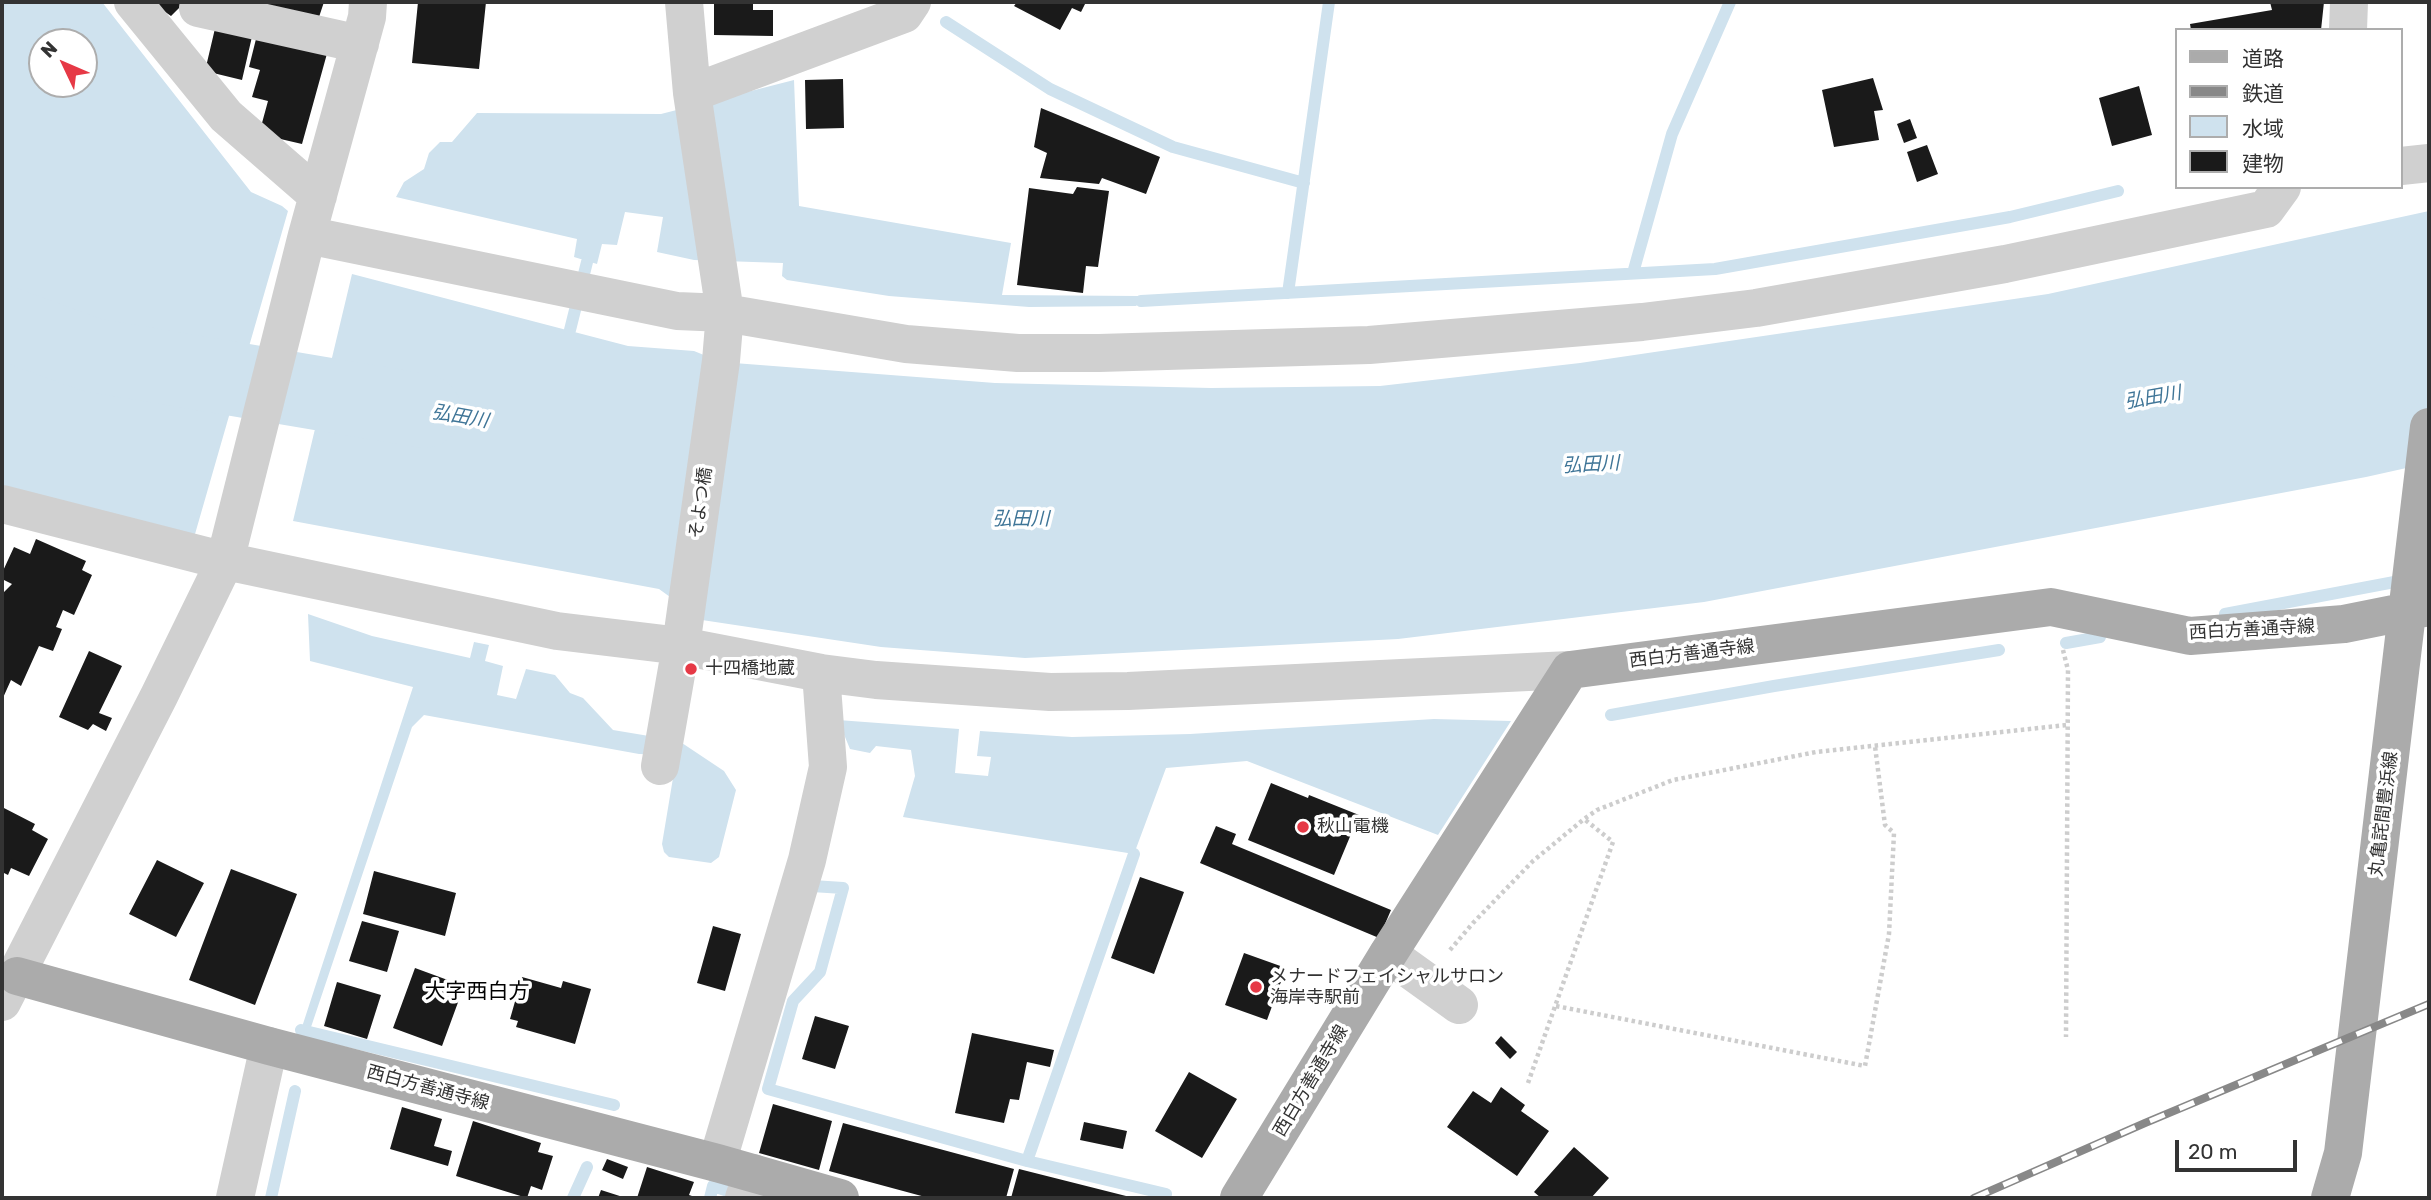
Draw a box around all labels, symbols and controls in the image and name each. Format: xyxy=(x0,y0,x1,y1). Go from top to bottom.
north arrow xyxy=(28,28,98,98)
legend xyxy=(2176,28,2403,189)
text: N xyxy=(36,37,62,62)
text: 道路 xyxy=(2242,46,2284,71)
text: 鉄道 xyxy=(2242,81,2284,106)
text: 水域 xyxy=(2242,116,2284,141)
text: 建物 xyxy=(2242,151,2284,176)
water label: 弘田川 xyxy=(2123,382,2183,414)
water label: 弘田川 xyxy=(430,401,490,433)
water label: 弘田川 xyxy=(1562,452,1620,478)
street label: そよつ橋 xyxy=(685,466,717,540)
water label: 弘田川 xyxy=(993,509,1049,531)
street label: 西白方善通寺線 xyxy=(2189,616,2315,644)
street label: 西白方善通寺線 xyxy=(1628,636,1756,672)
place label: 十四橋地蔵 xyxy=(705,658,795,680)
marker: 十四橋地蔵 xyxy=(683,661,699,677)
street label: 丸亀詫間豊浜線 xyxy=(2366,750,2402,878)
place label: 秋山電機 xyxy=(1317,816,1389,838)
marker: 秋山電機 xyxy=(1295,819,1311,835)
place label: メナードフェイシャルサロン 海岸寺駅前 xyxy=(1270,966,1504,1009)
district label: 大字西白方 xyxy=(425,979,529,1005)
marker: メナードフェイシャルサロン 海岸寺駅前 xyxy=(1248,979,1264,995)
street label: 西白方善通寺線 xyxy=(1269,1021,1353,1141)
street label: 西白方善通寺線 xyxy=(364,1061,492,1115)
scale bar xyxy=(2179,1126,2302,1170)
text: 20 m xyxy=(2188,1139,2237,1164)

